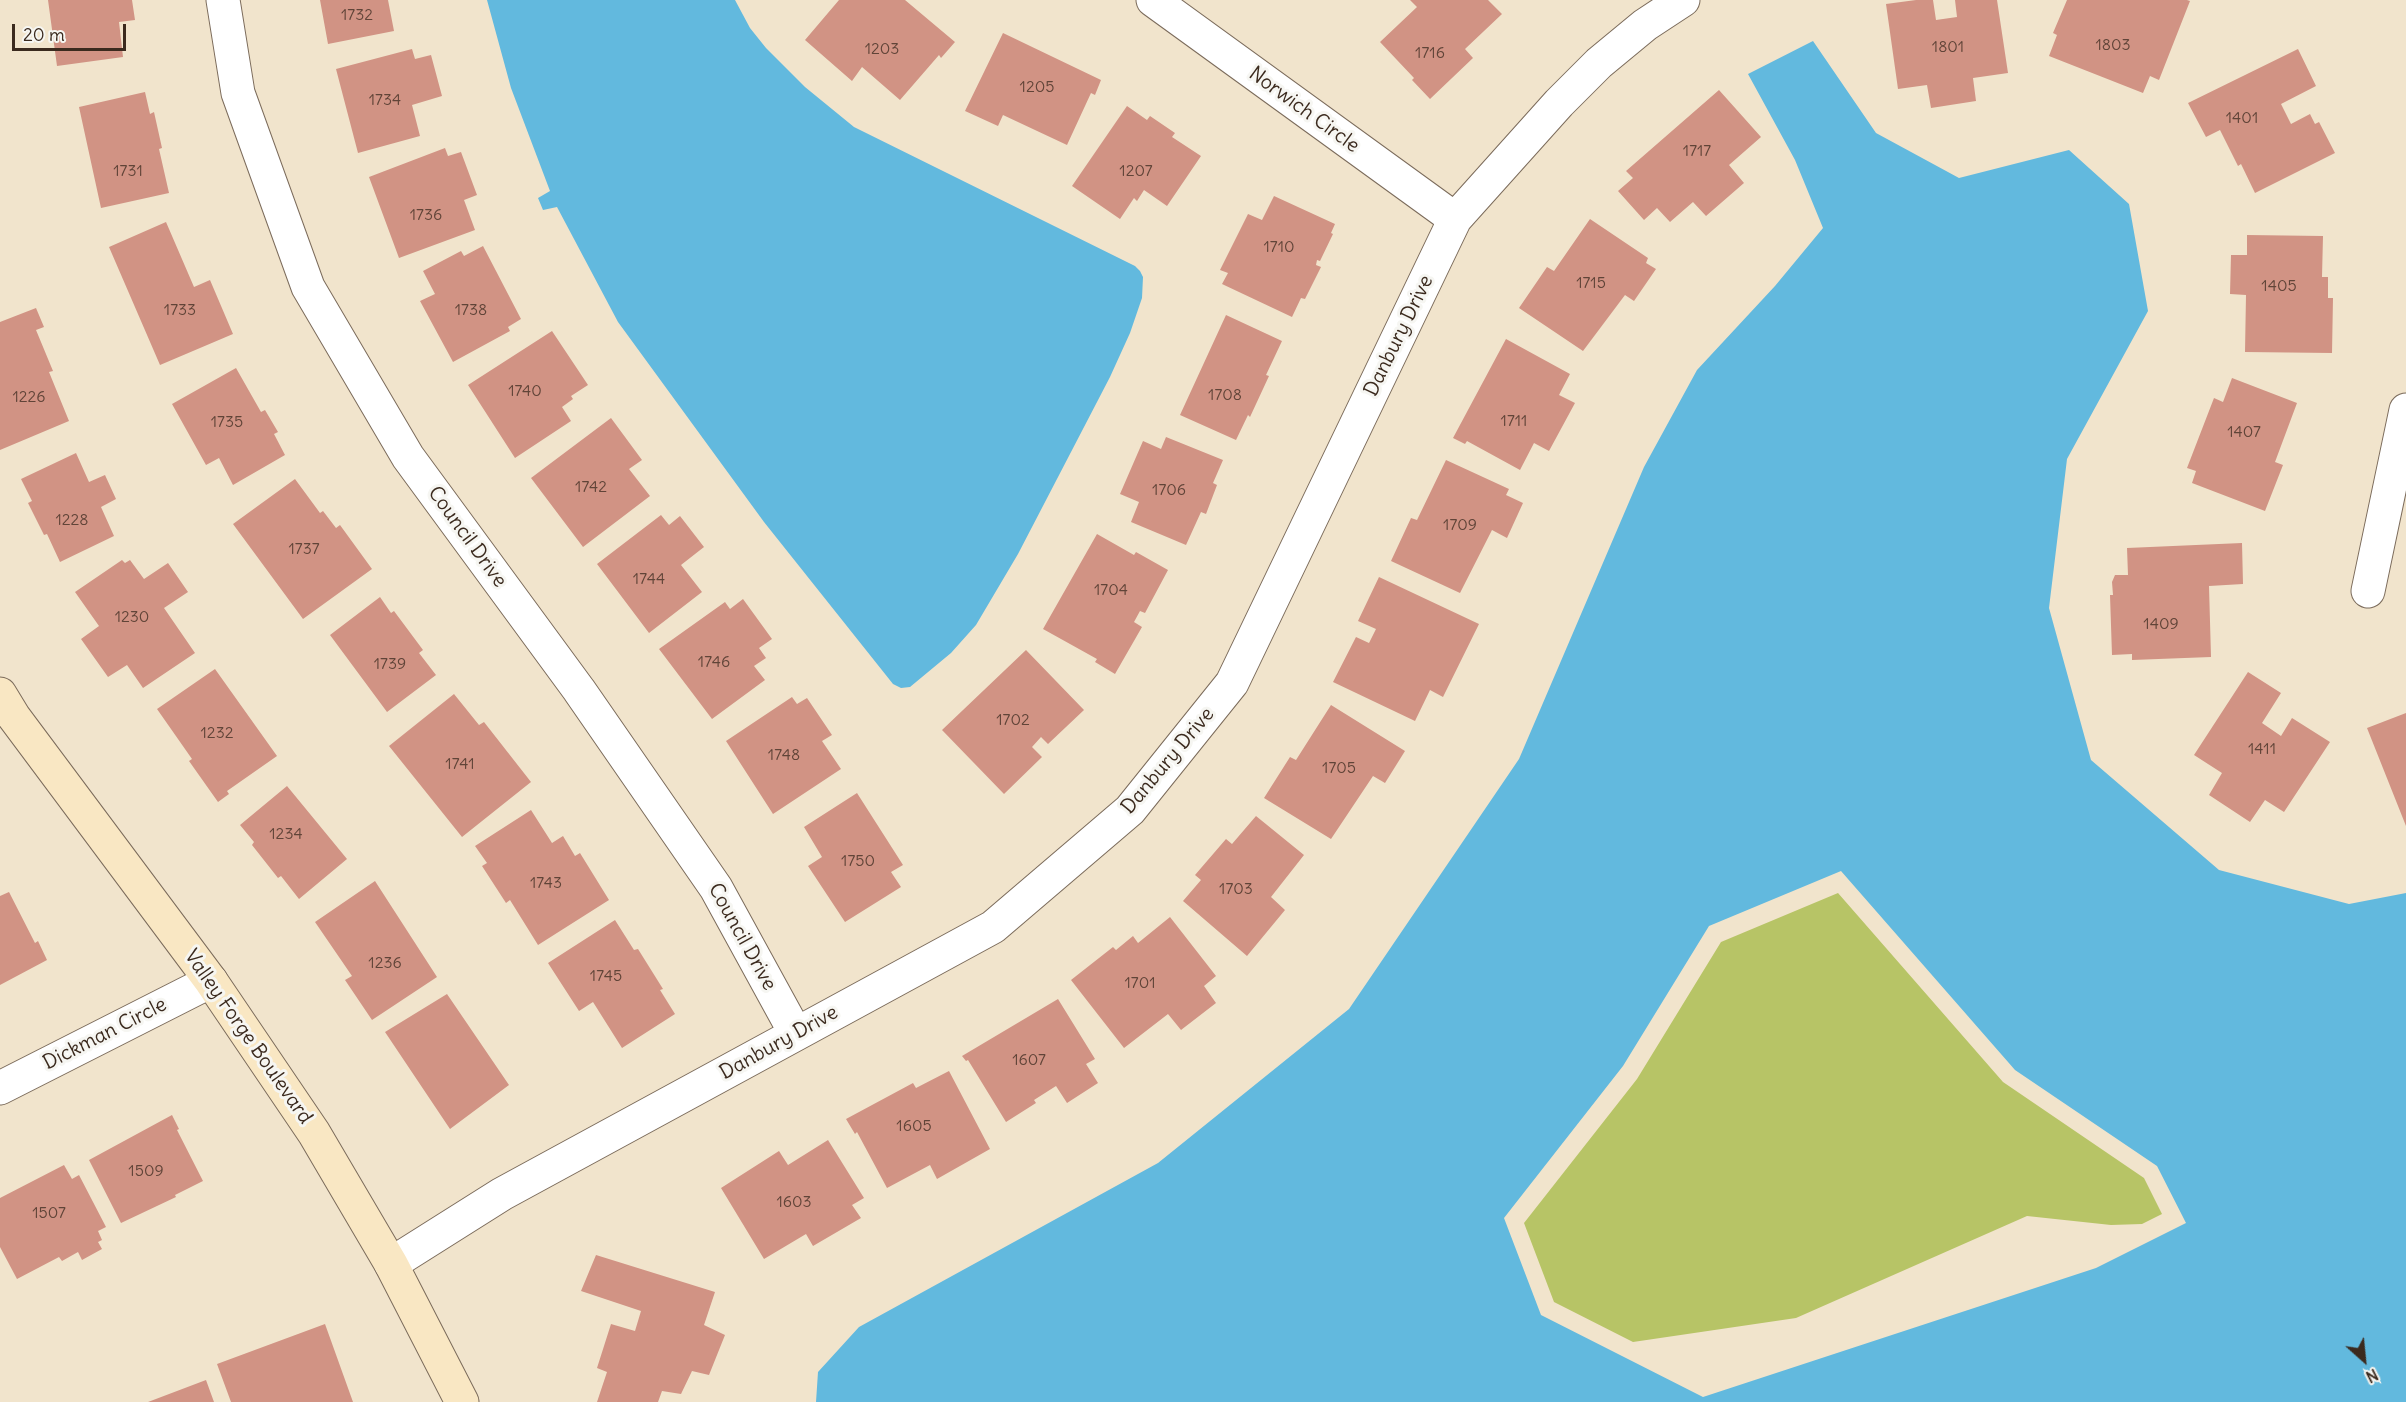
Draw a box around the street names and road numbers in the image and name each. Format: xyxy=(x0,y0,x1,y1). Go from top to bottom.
street label: Norwich Circle xyxy=(1244,62,1364,158)
street label: Danbury Drive xyxy=(1359,272,1439,400)
street label: Council Drive xyxy=(422,482,512,592)
street label: Danbury Drive xyxy=(1117,703,1219,819)
street label: Council Drive xyxy=(703,879,781,995)
street label: Valley Forge Boulevard xyxy=(179,945,317,1129)
street label: Dickman Circle xyxy=(39,993,171,1075)
street label: Danbury Drive xyxy=(716,1001,842,1085)

